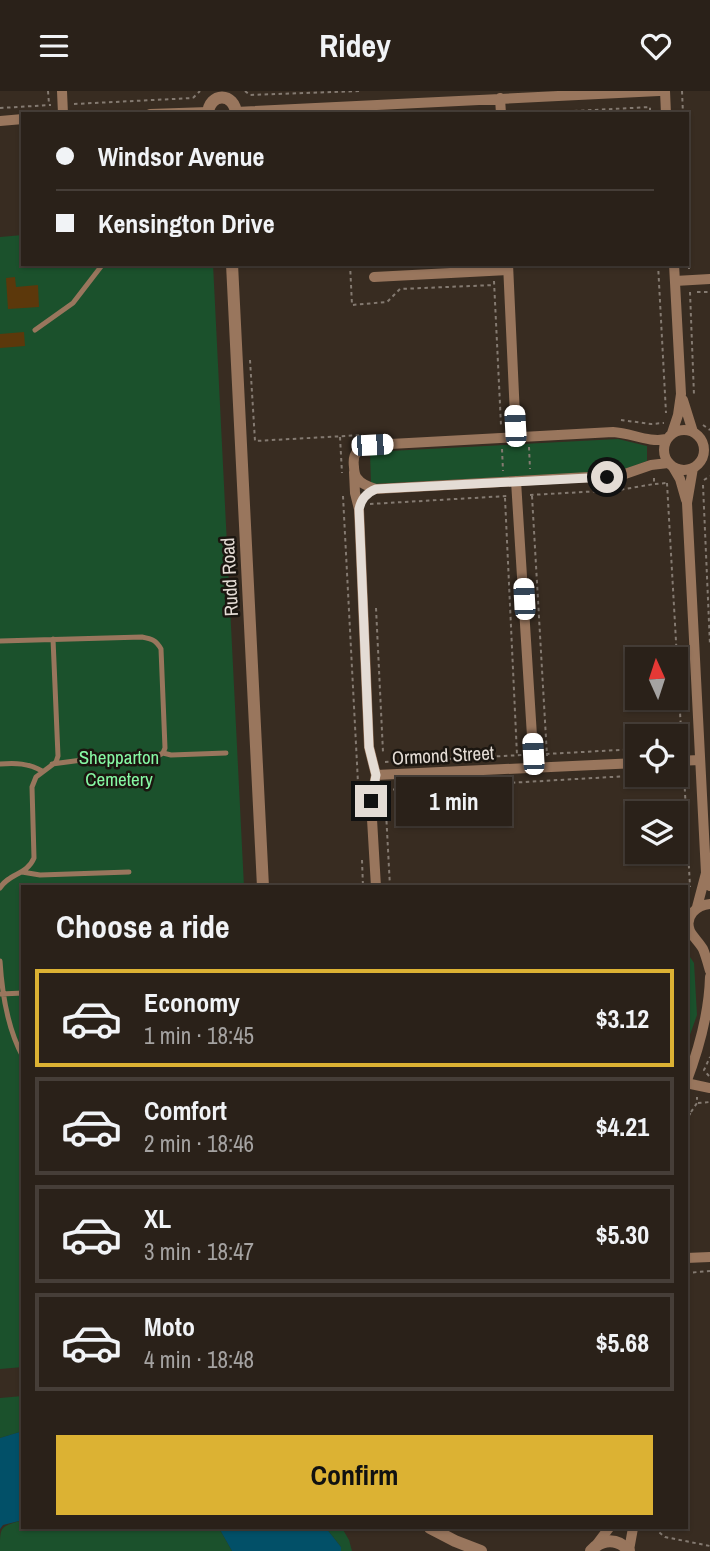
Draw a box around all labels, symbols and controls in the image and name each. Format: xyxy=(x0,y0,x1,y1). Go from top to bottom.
text: Ridey xyxy=(319,24,391,67)
icon: menu xyxy=(35,27,73,65)
icon: heart xyxy=(637,27,675,65)
text: Windsor Avenue xyxy=(98,139,264,174)
text: Kensington Drive xyxy=(98,206,275,241)
car xyxy=(504,404,527,448)
car xyxy=(351,433,394,457)
route start xyxy=(591,461,623,493)
street label: Rudd Road xyxy=(214,537,244,617)
car xyxy=(513,577,536,621)
north arrow xyxy=(625,647,688,711)
map controls xyxy=(625,647,688,864)
button: locate xyxy=(625,724,688,787)
car xyxy=(522,732,545,776)
street label: Ormond Street xyxy=(391,739,495,771)
park label: Shepparton Cemetery xyxy=(79,744,159,792)
callout: 1 min xyxy=(396,777,511,825)
route end xyxy=(355,785,387,817)
text: 1 min xyxy=(429,786,479,817)
button: layers xyxy=(625,801,688,864)
text: Choose a ride xyxy=(56,905,230,948)
text: Economy xyxy=(144,985,240,1020)
icon: car xyxy=(60,987,123,1050)
text: $3.12 xyxy=(596,1001,649,1036)
text: 1 min · 18:45 xyxy=(144,1020,254,1051)
text: Comfort xyxy=(144,1093,227,1128)
icon: car xyxy=(60,1095,123,1158)
text: $4.21 xyxy=(596,1109,649,1144)
text: 2 min · 18:46 xyxy=(144,1128,254,1159)
text: XL xyxy=(144,1201,171,1236)
icon: car xyxy=(60,1203,123,1266)
text: $5.30 xyxy=(596,1217,649,1252)
text: 3 min · 18:47 xyxy=(144,1236,254,1267)
text: Moto xyxy=(144,1309,195,1344)
icon: car xyxy=(60,1311,123,1374)
text: $5.68 xyxy=(596,1325,649,1360)
text: 4 min · 18:48 xyxy=(144,1344,254,1375)
button: Confirm xyxy=(56,1435,653,1515)

